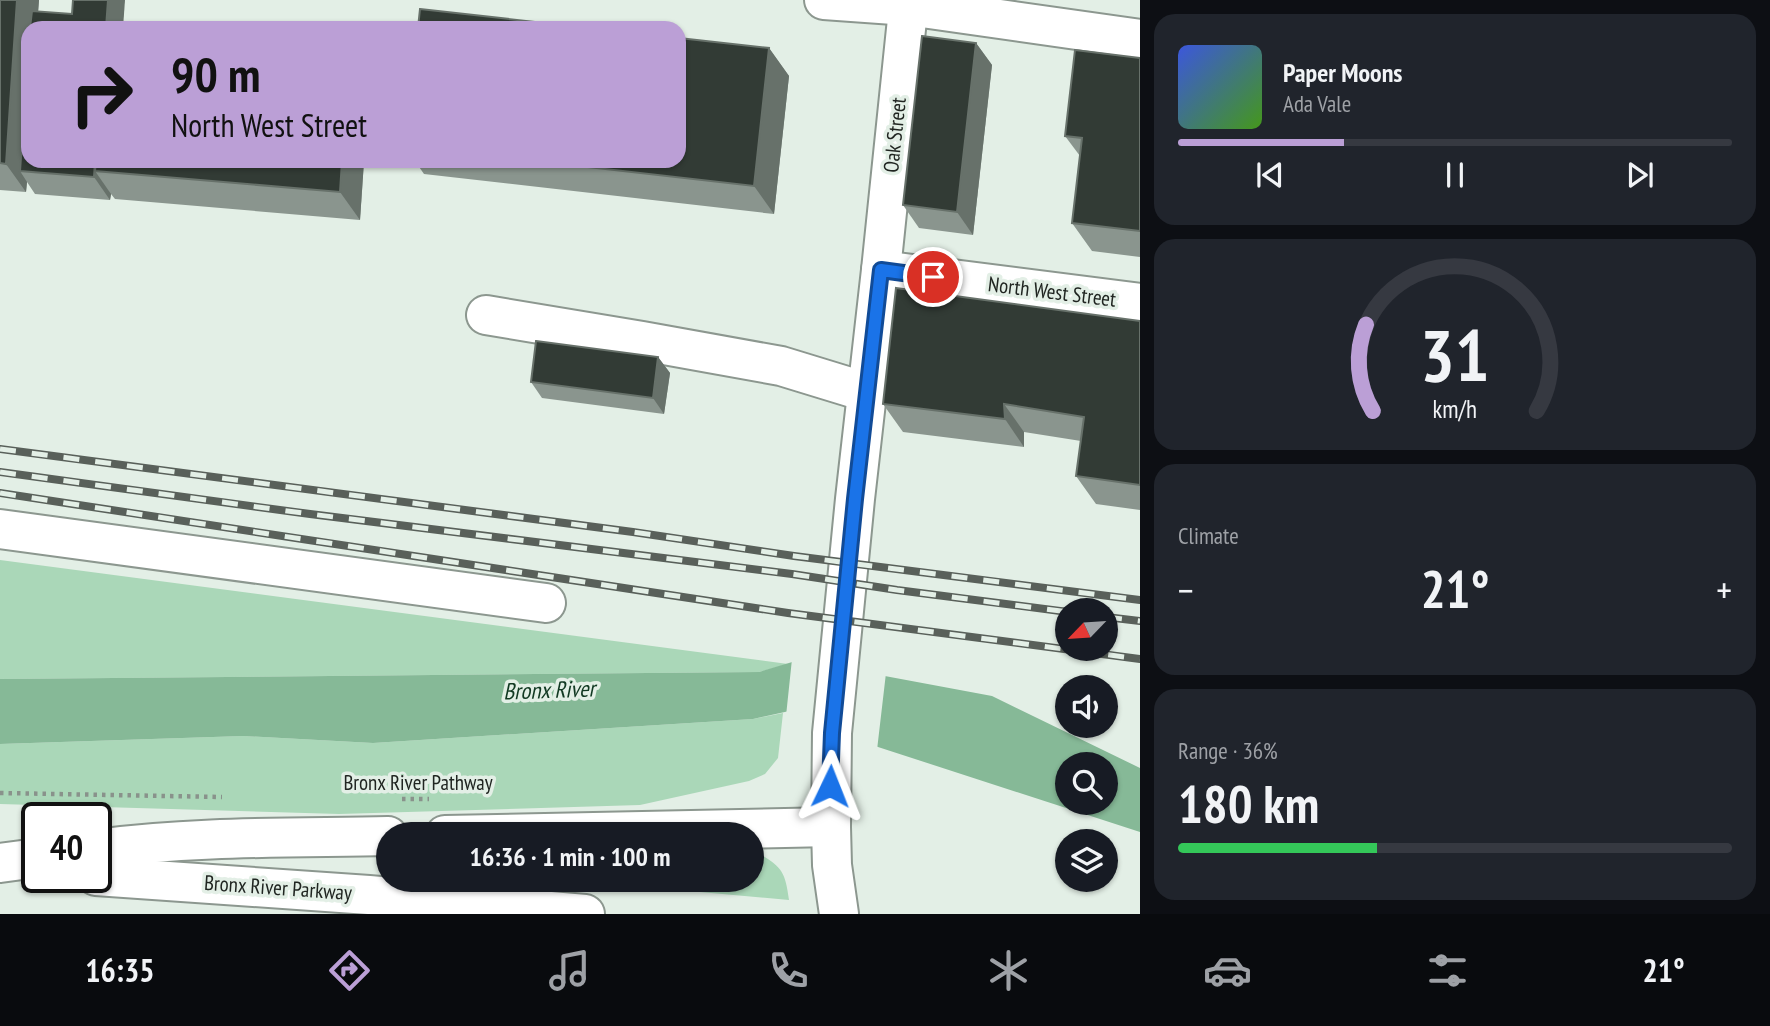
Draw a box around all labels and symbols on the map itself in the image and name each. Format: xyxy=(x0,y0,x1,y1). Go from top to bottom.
street label: Oak Street xyxy=(877,96,912,174)
pin xyxy=(903,247,963,307)
street label: North West Street xyxy=(987,270,1118,313)
north arrow xyxy=(1055,598,1118,662)
water label: Bronx River xyxy=(503,673,599,706)
position arrow xyxy=(793,749,867,823)
street label: Bronx River Pathway xyxy=(343,769,493,796)
speed limit sign: 40 xyxy=(21,802,112,893)
street label: Bronx River Parkway xyxy=(203,869,353,906)

